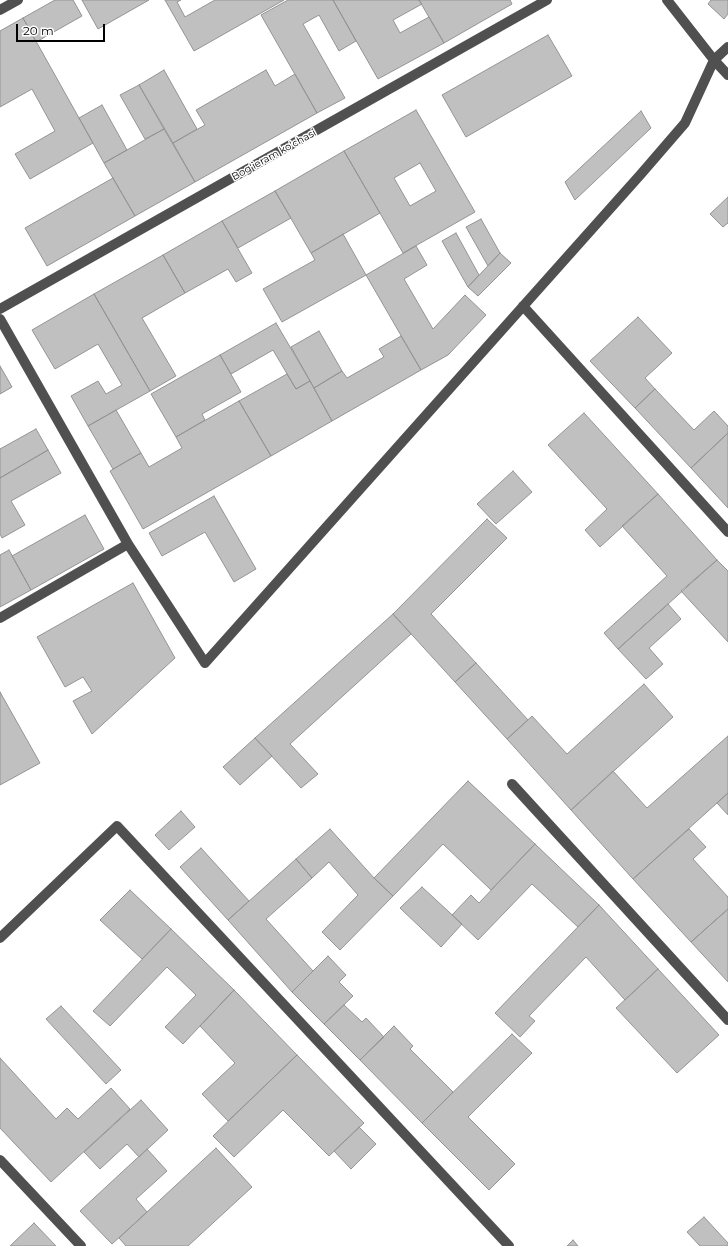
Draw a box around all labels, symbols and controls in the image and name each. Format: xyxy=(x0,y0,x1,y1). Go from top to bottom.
scale bar xyxy=(18,16,107,42)
text: 20 m xyxy=(23,23,54,38)
street label: Bogʻieram koʻchasi xyxy=(230,127,318,183)

